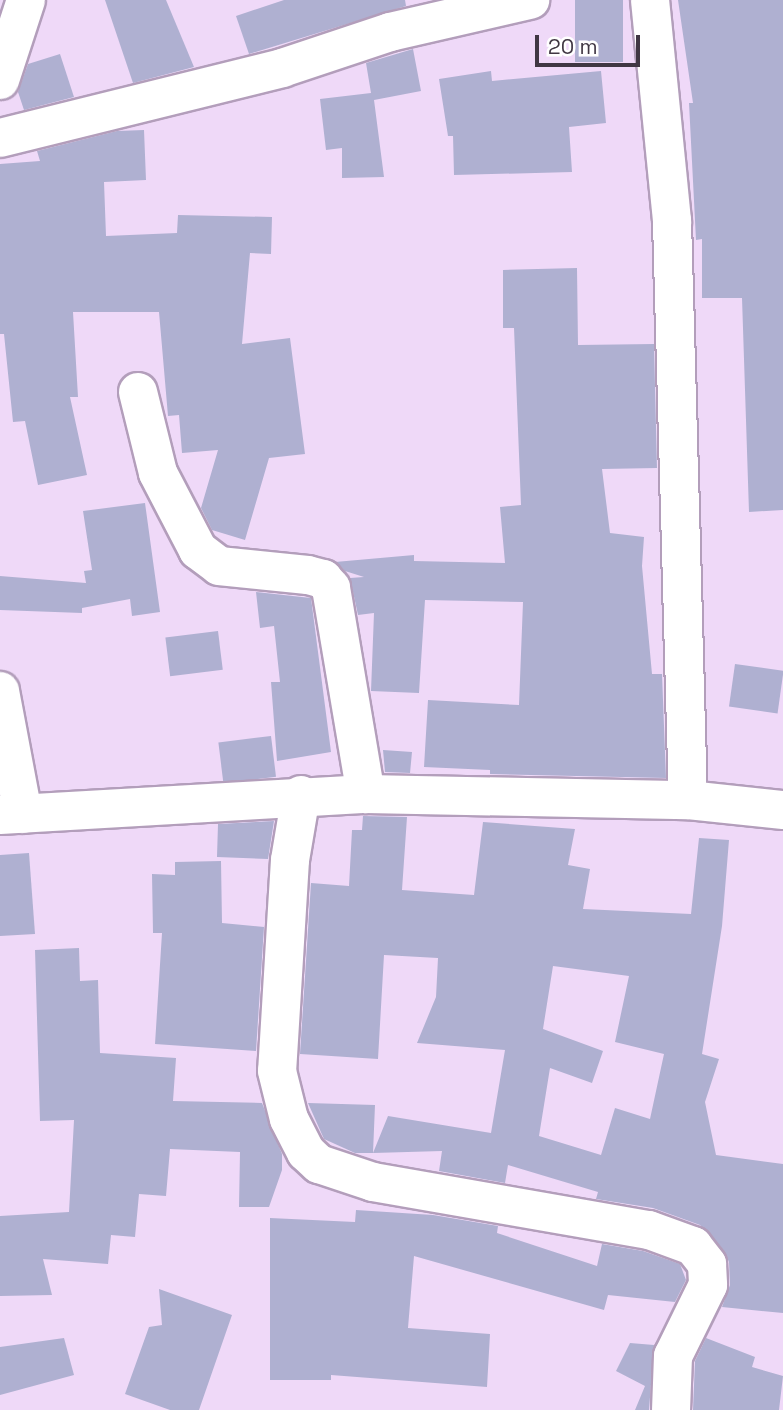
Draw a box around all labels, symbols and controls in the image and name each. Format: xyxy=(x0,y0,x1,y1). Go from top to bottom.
scale bar xyxy=(538,21,643,65)
text: 20 m xyxy=(548,33,598,60)

